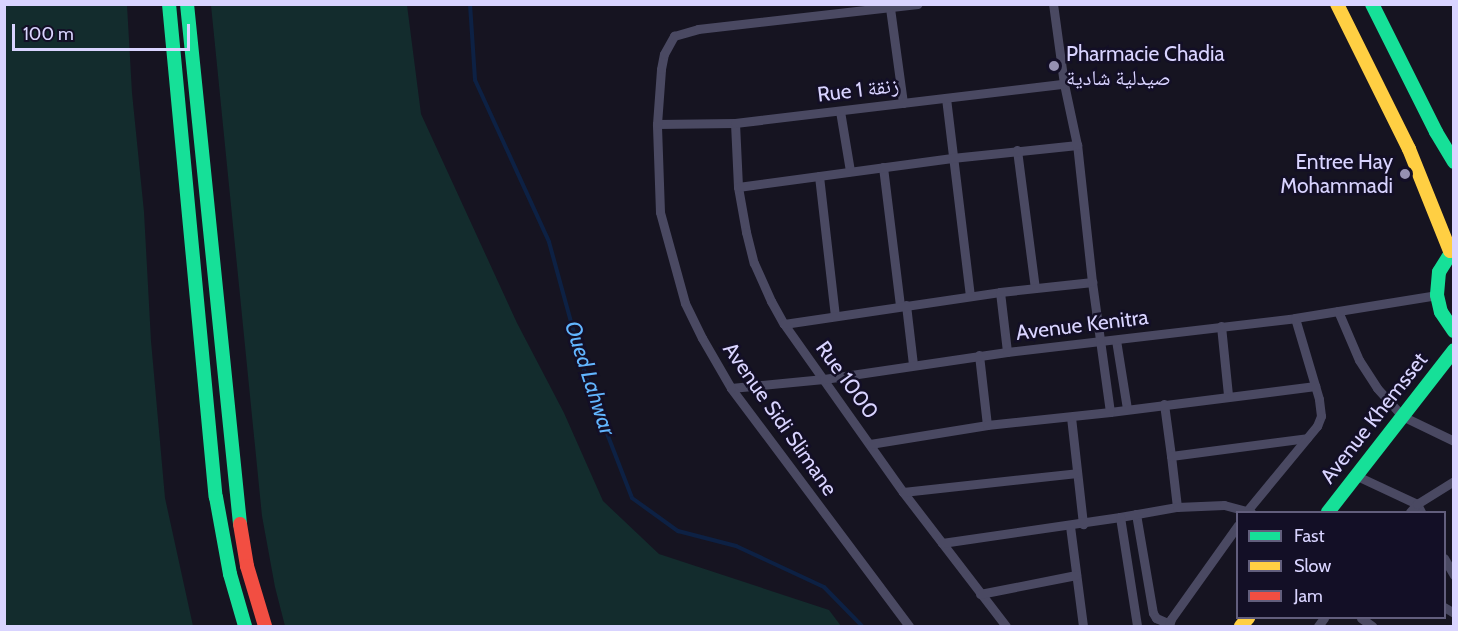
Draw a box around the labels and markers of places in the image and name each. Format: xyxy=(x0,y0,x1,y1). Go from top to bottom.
place label: Pharmacie Chadia صيدلية شادية xyxy=(1066,41,1225,91)
marker: Pharmacie Chadia صيدلية شادية xyxy=(1047,59,1061,73)
place label: Entree Hay Mohammadi xyxy=(1280,149,1393,199)
marker: Entree Hay Mohammadi xyxy=(1398,167,1412,181)

